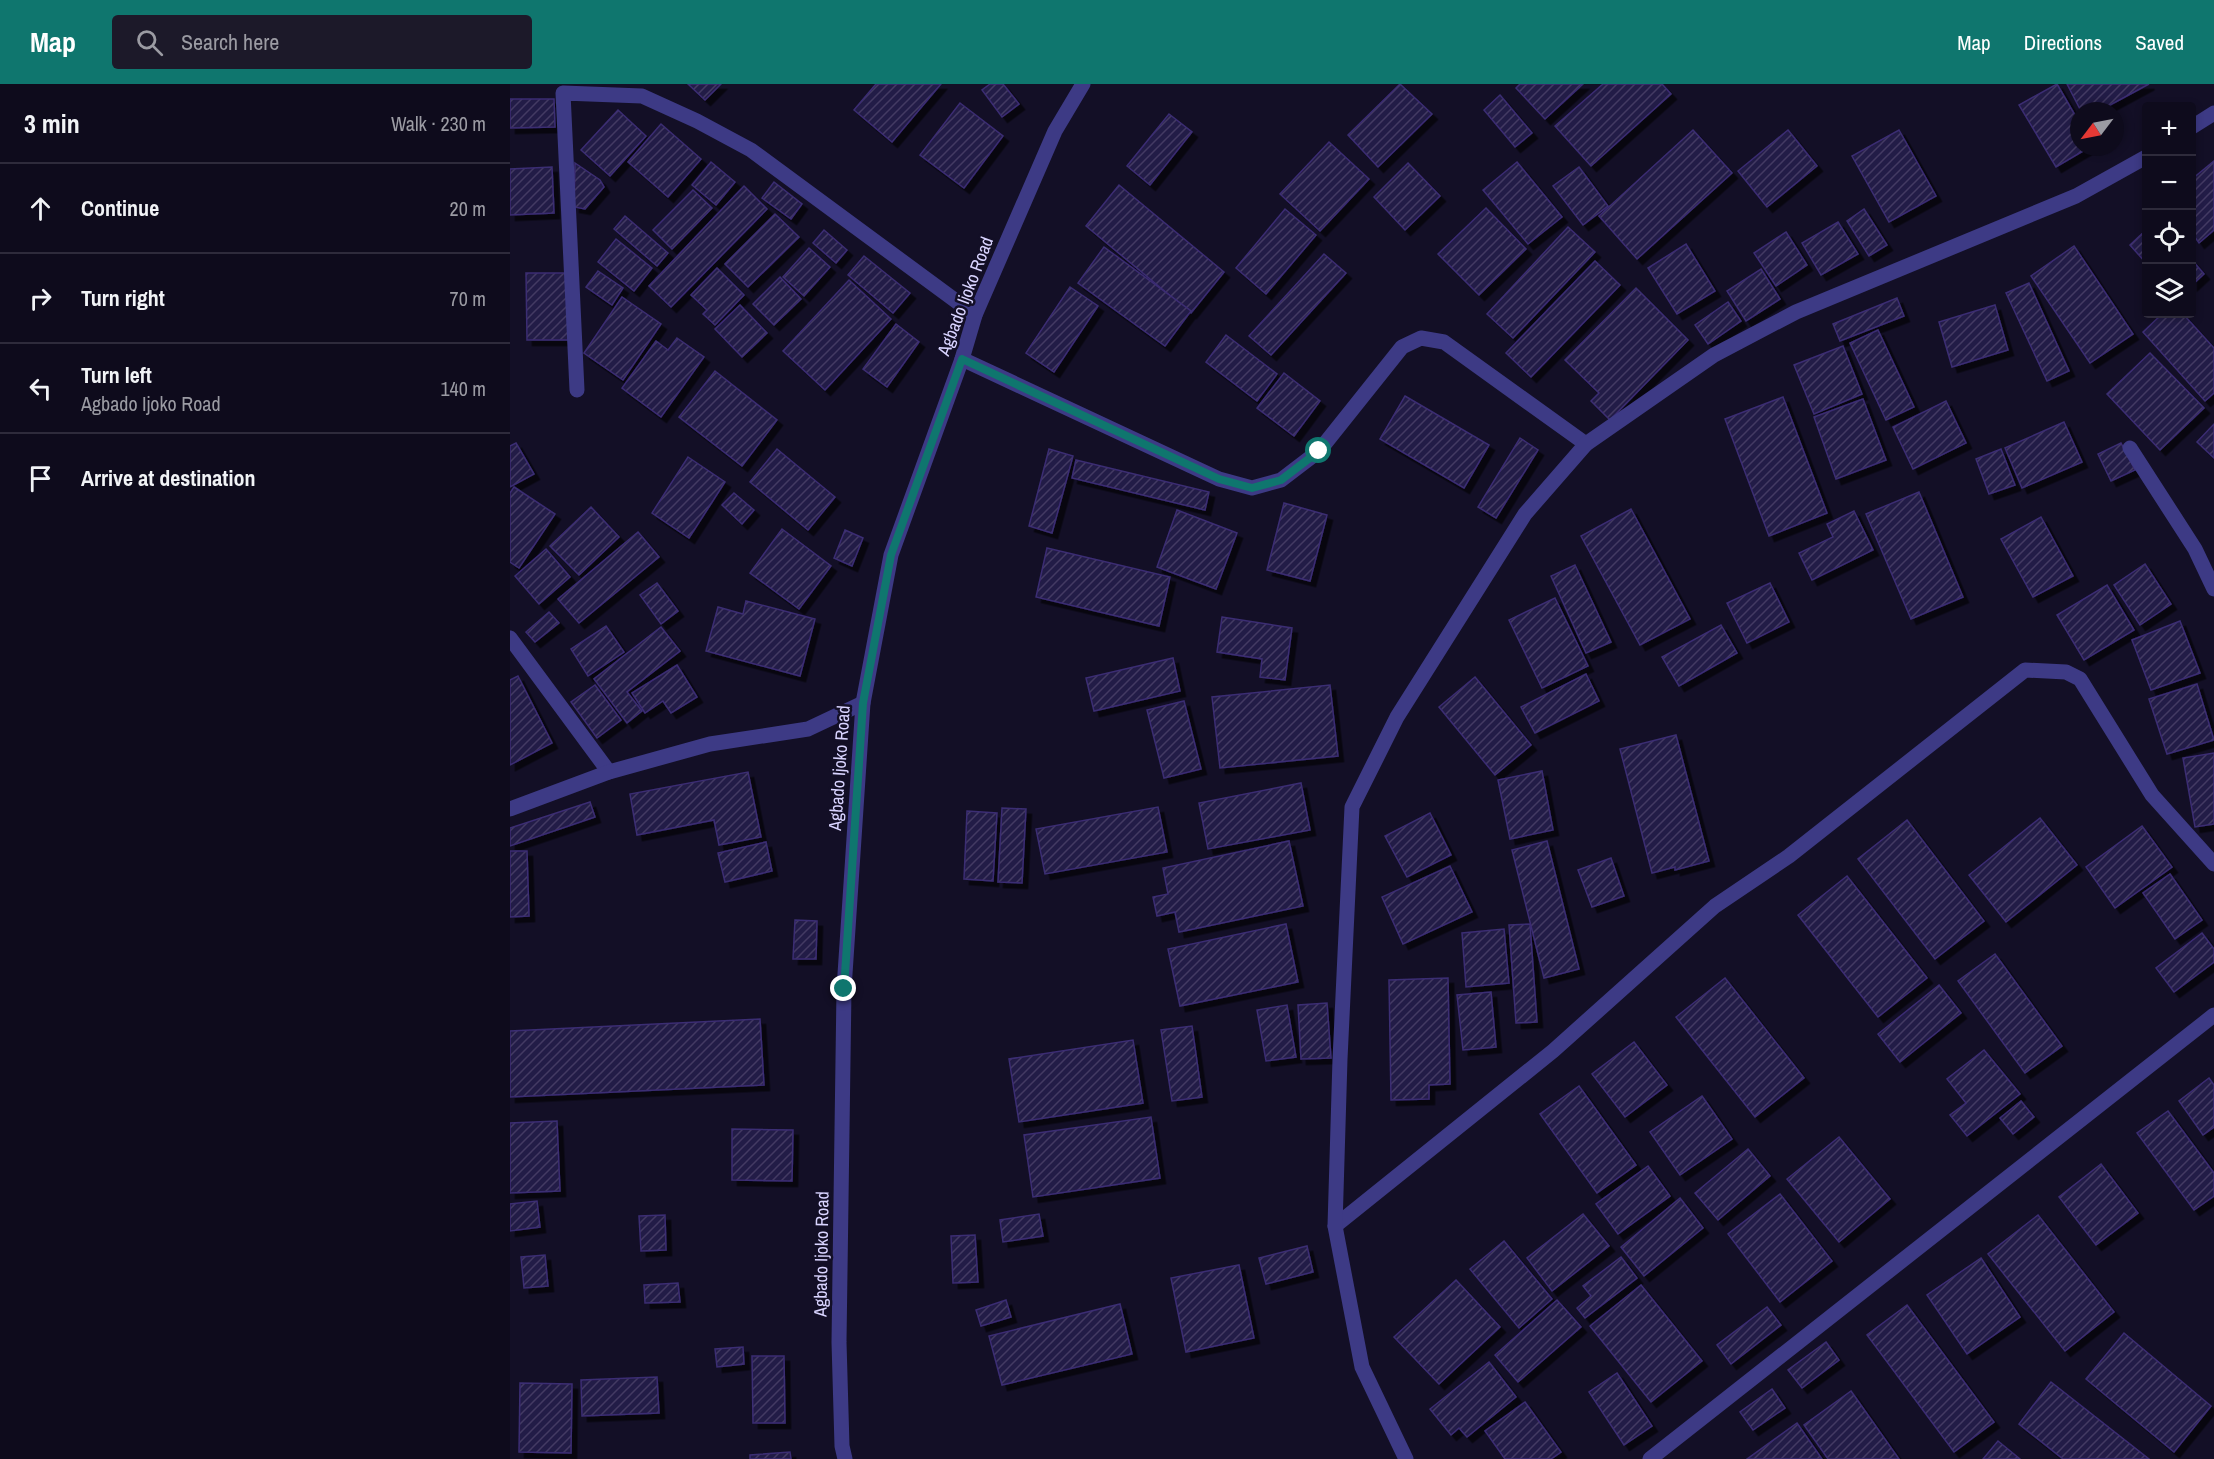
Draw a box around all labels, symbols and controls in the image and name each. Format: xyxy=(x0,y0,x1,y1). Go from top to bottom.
search box xyxy=(112,15,532,69)
text: Map xyxy=(30,23,76,61)
icon: search xyxy=(133,26,166,59)
text: Search here xyxy=(181,27,279,57)
text: Map xyxy=(1957,28,1991,57)
text: Directions xyxy=(2024,28,2102,57)
text: Saved xyxy=(2135,28,2184,57)
north arrow xyxy=(2070,102,2124,156)
map controls xyxy=(2142,102,2196,318)
button: + xyxy=(2142,102,2196,156)
text: 3 min xyxy=(24,106,80,141)
text: Walk · 230 m xyxy=(391,110,486,137)
button: − xyxy=(2142,156,2196,210)
icon: ahead xyxy=(24,192,57,225)
text: Continue xyxy=(81,193,159,223)
text: 20 m xyxy=(450,195,486,222)
button: locate xyxy=(2142,210,2196,264)
street label: Agbado Ijoko Road xyxy=(930,233,999,360)
button: layers xyxy=(2142,264,2196,318)
icon: right xyxy=(24,282,57,315)
text: Turn right xyxy=(81,283,165,313)
text: 70 m xyxy=(450,285,486,312)
text: Turn left xyxy=(81,360,152,390)
icon: left xyxy=(24,372,57,405)
text: 140 m xyxy=(440,375,486,402)
text: Agbado Ijoko Road xyxy=(81,390,221,417)
route start xyxy=(1305,437,1331,463)
icon: arrive xyxy=(24,462,57,495)
text: Arrive at destination xyxy=(81,463,255,493)
street label: Agbado Ijoko Road xyxy=(822,704,856,832)
route end xyxy=(830,975,856,1001)
street label: Agbado Ijoko Road xyxy=(807,1191,835,1318)

